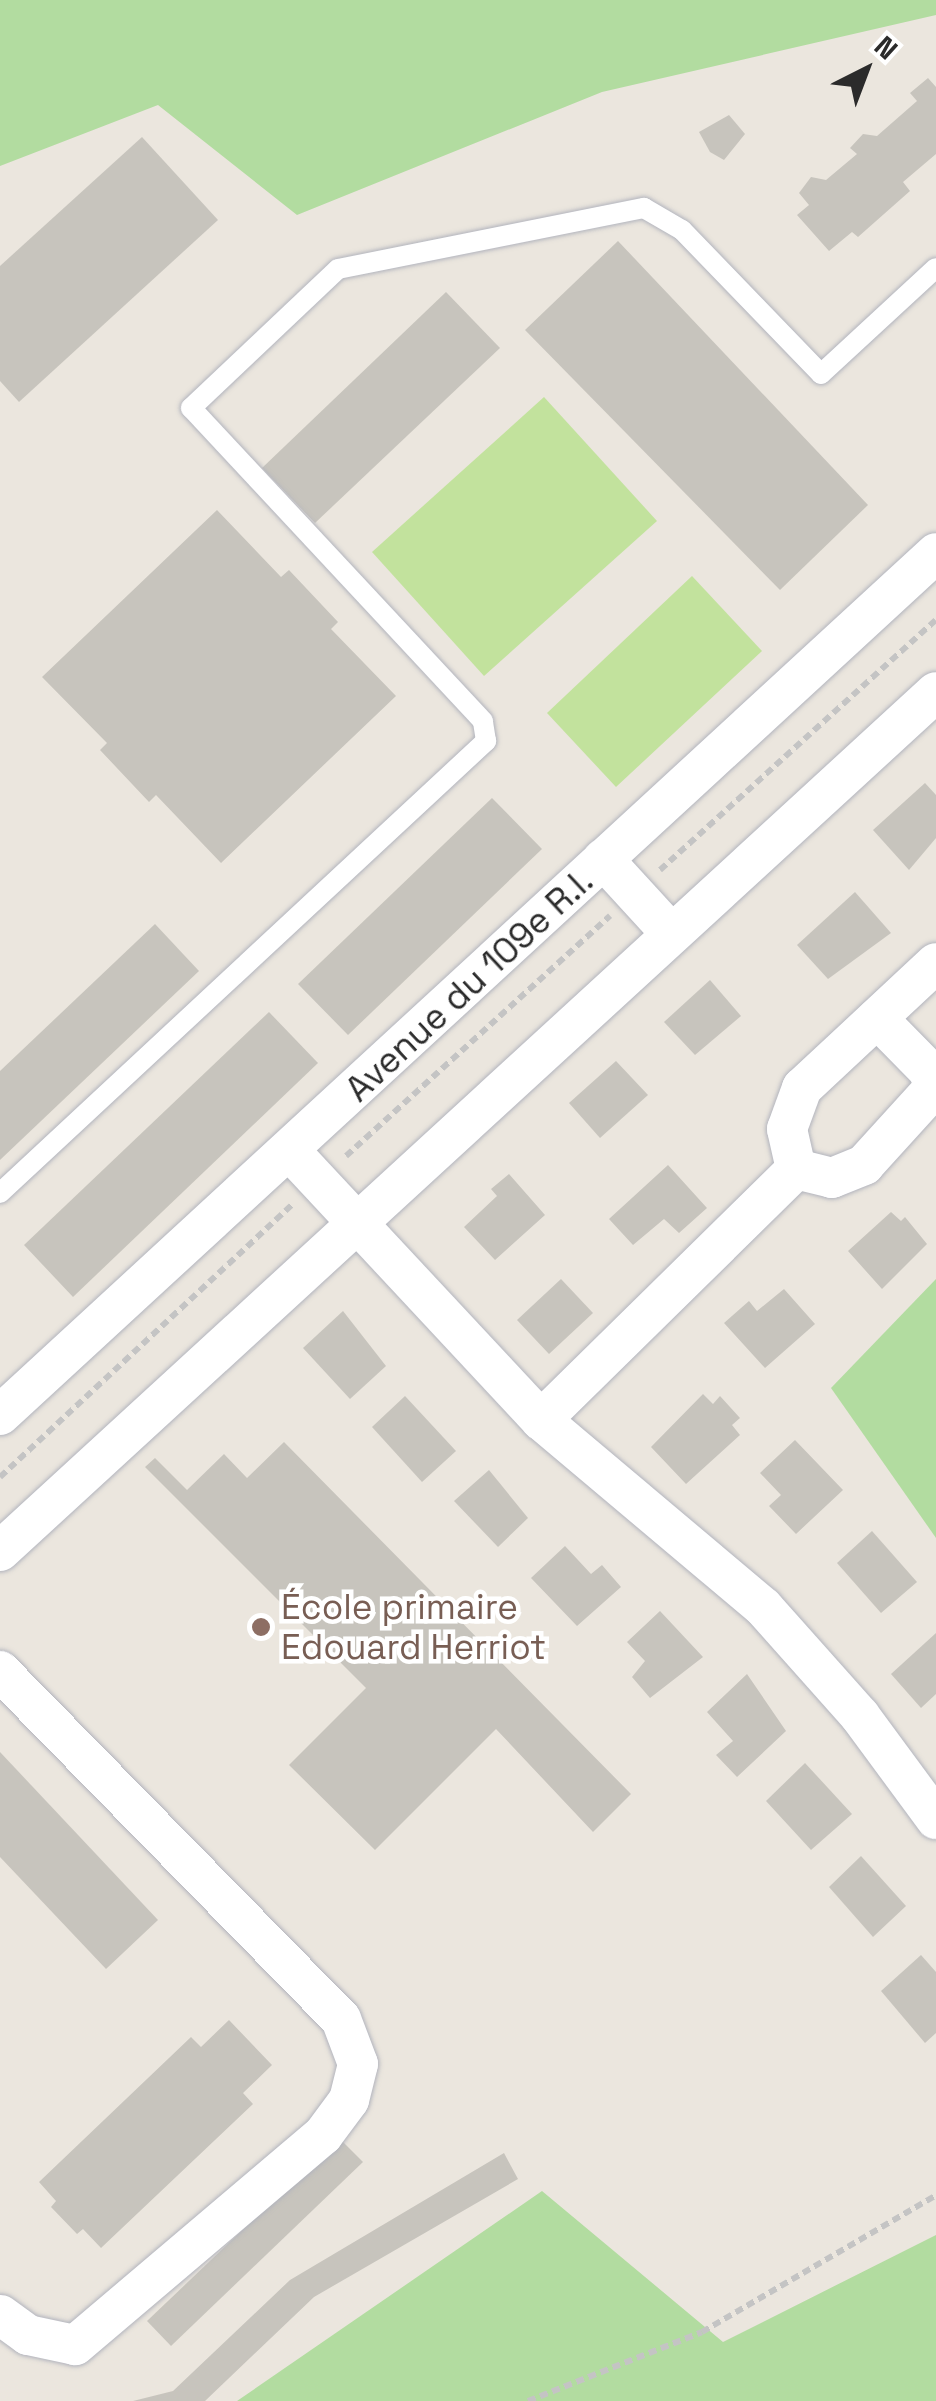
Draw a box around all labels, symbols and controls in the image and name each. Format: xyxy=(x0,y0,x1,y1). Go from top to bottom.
north arrow xyxy=(816,20,916,120)
text: N xyxy=(867,28,905,67)
street label: Avenue du 109e R.I. xyxy=(337,860,601,1110)
place label: École primaire Edouard Herriot xyxy=(281,1586,546,1668)
marker: École primaire Edouard Herriot xyxy=(250,1616,272,1638)

